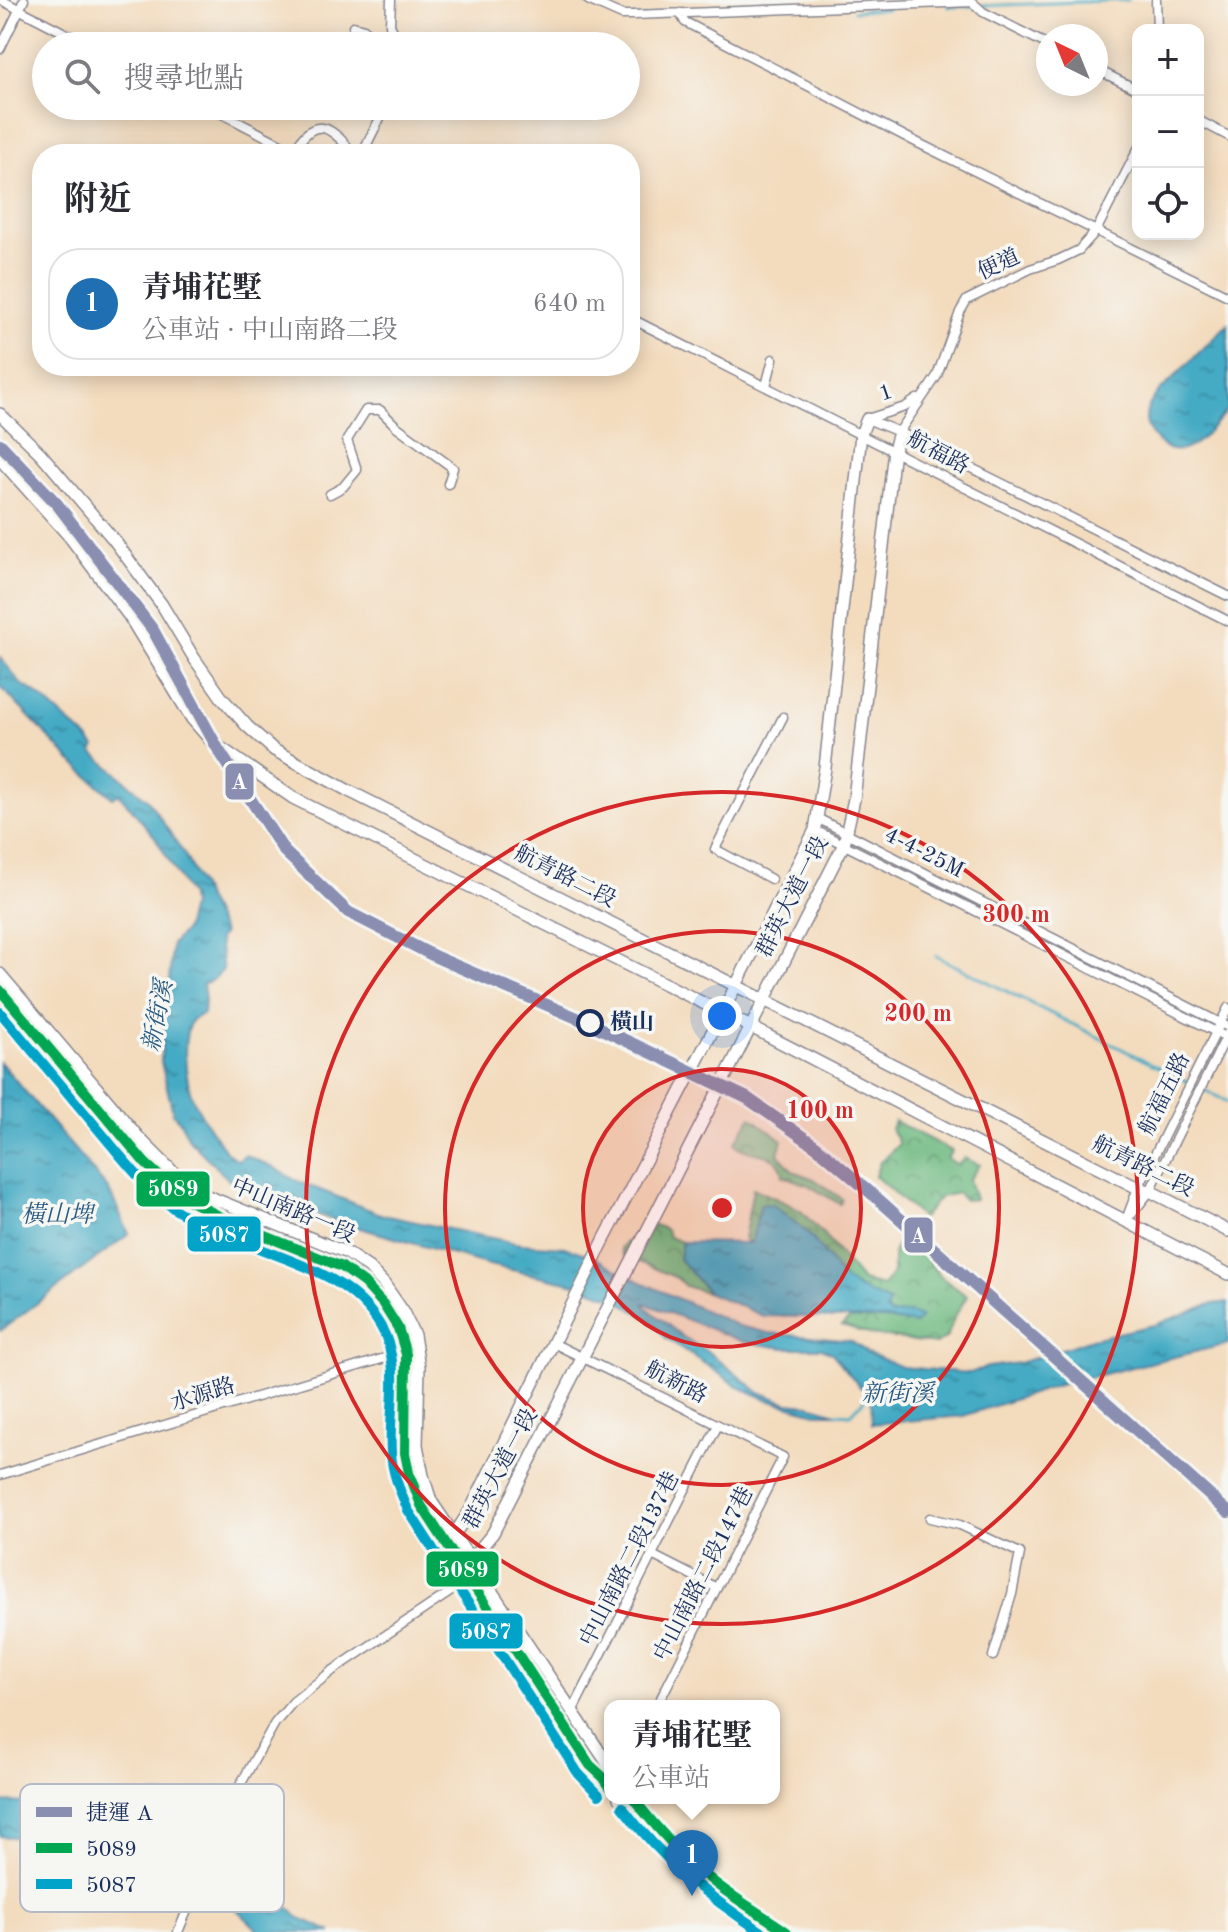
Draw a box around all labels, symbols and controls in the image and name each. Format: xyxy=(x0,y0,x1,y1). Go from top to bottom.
north arrow xyxy=(1036,24,1108,96)
map controls xyxy=(1132,24,1204,240)
button: + xyxy=(1132,24,1204,96)
search box xyxy=(32,32,640,120)
icon: search xyxy=(60,54,104,98)
text: 搜尋地點 xyxy=(124,65,244,95)
button: − xyxy=(1132,96,1204,168)
button: locate xyxy=(1132,168,1204,240)
text: 附近 xyxy=(64,184,132,218)
street label: 便道 xyxy=(974,244,1024,284)
text: 青埔花墅 xyxy=(142,274,262,304)
text: 1 xyxy=(84,291,100,317)
text: 640 m xyxy=(533,291,606,317)
text: 公車站 · 中山南路二段 xyxy=(142,318,398,344)
street label: 1 xyxy=(876,381,896,405)
street label: 航福路 xyxy=(904,426,973,478)
line badge: A xyxy=(224,762,255,801)
text: A xyxy=(231,772,248,794)
street label: 4-4-25M xyxy=(881,824,967,882)
street label: 群英大道一段 xyxy=(751,832,833,961)
street label: 航青路二段 xyxy=(511,840,620,912)
text: 300 m xyxy=(982,904,1050,928)
water label: 新街溪 xyxy=(137,975,178,1054)
your location xyxy=(702,996,742,1036)
text: 200 m xyxy=(884,1003,952,1027)
marker: 橫山 xyxy=(577,1010,603,1036)
place label: 橫山 xyxy=(610,1010,654,1034)
street label: 航福五路 xyxy=(1134,1049,1194,1138)
text: 100 m xyxy=(786,1100,854,1124)
street label: 航青路二段 xyxy=(1089,1131,1198,1201)
line badge: 5089 xyxy=(135,1170,211,1208)
street label: 中山南路一段 xyxy=(228,1173,359,1247)
text: 5089 xyxy=(147,1179,199,1201)
centre of rings xyxy=(708,1194,736,1222)
water label: 橫山埤 xyxy=(21,1201,96,1228)
line badge: 5087 xyxy=(186,1215,262,1253)
line badge: A xyxy=(903,1216,934,1254)
text: 5087 xyxy=(198,1225,250,1247)
text: A xyxy=(910,1226,927,1248)
street label: 航新路 xyxy=(642,1356,711,1408)
street label: 水源路 xyxy=(168,1373,238,1415)
water label: 新街溪 xyxy=(862,1380,937,1407)
street label: 群英大道一段 xyxy=(459,1405,542,1532)
street label: 中山南路二段137巷 xyxy=(575,1467,683,1650)
street label: 中山南路二段147巷 xyxy=(649,1482,757,1665)
line badge: 5089 xyxy=(425,1550,500,1588)
text: 5089 xyxy=(437,1560,489,1582)
line badge: 5087 xyxy=(448,1612,524,1650)
text: 5087 xyxy=(460,1622,512,1644)
popup xyxy=(604,1700,780,1804)
text: 青埔花墅 xyxy=(632,1722,752,1752)
text: 公車站 xyxy=(632,1766,710,1792)
legend xyxy=(20,1784,284,1912)
text: 捷運 A xyxy=(86,1801,153,1825)
pin: 1 xyxy=(666,1830,718,1896)
text: 5089 xyxy=(86,1839,137,1861)
text: 5087 xyxy=(86,1875,137,1897)

